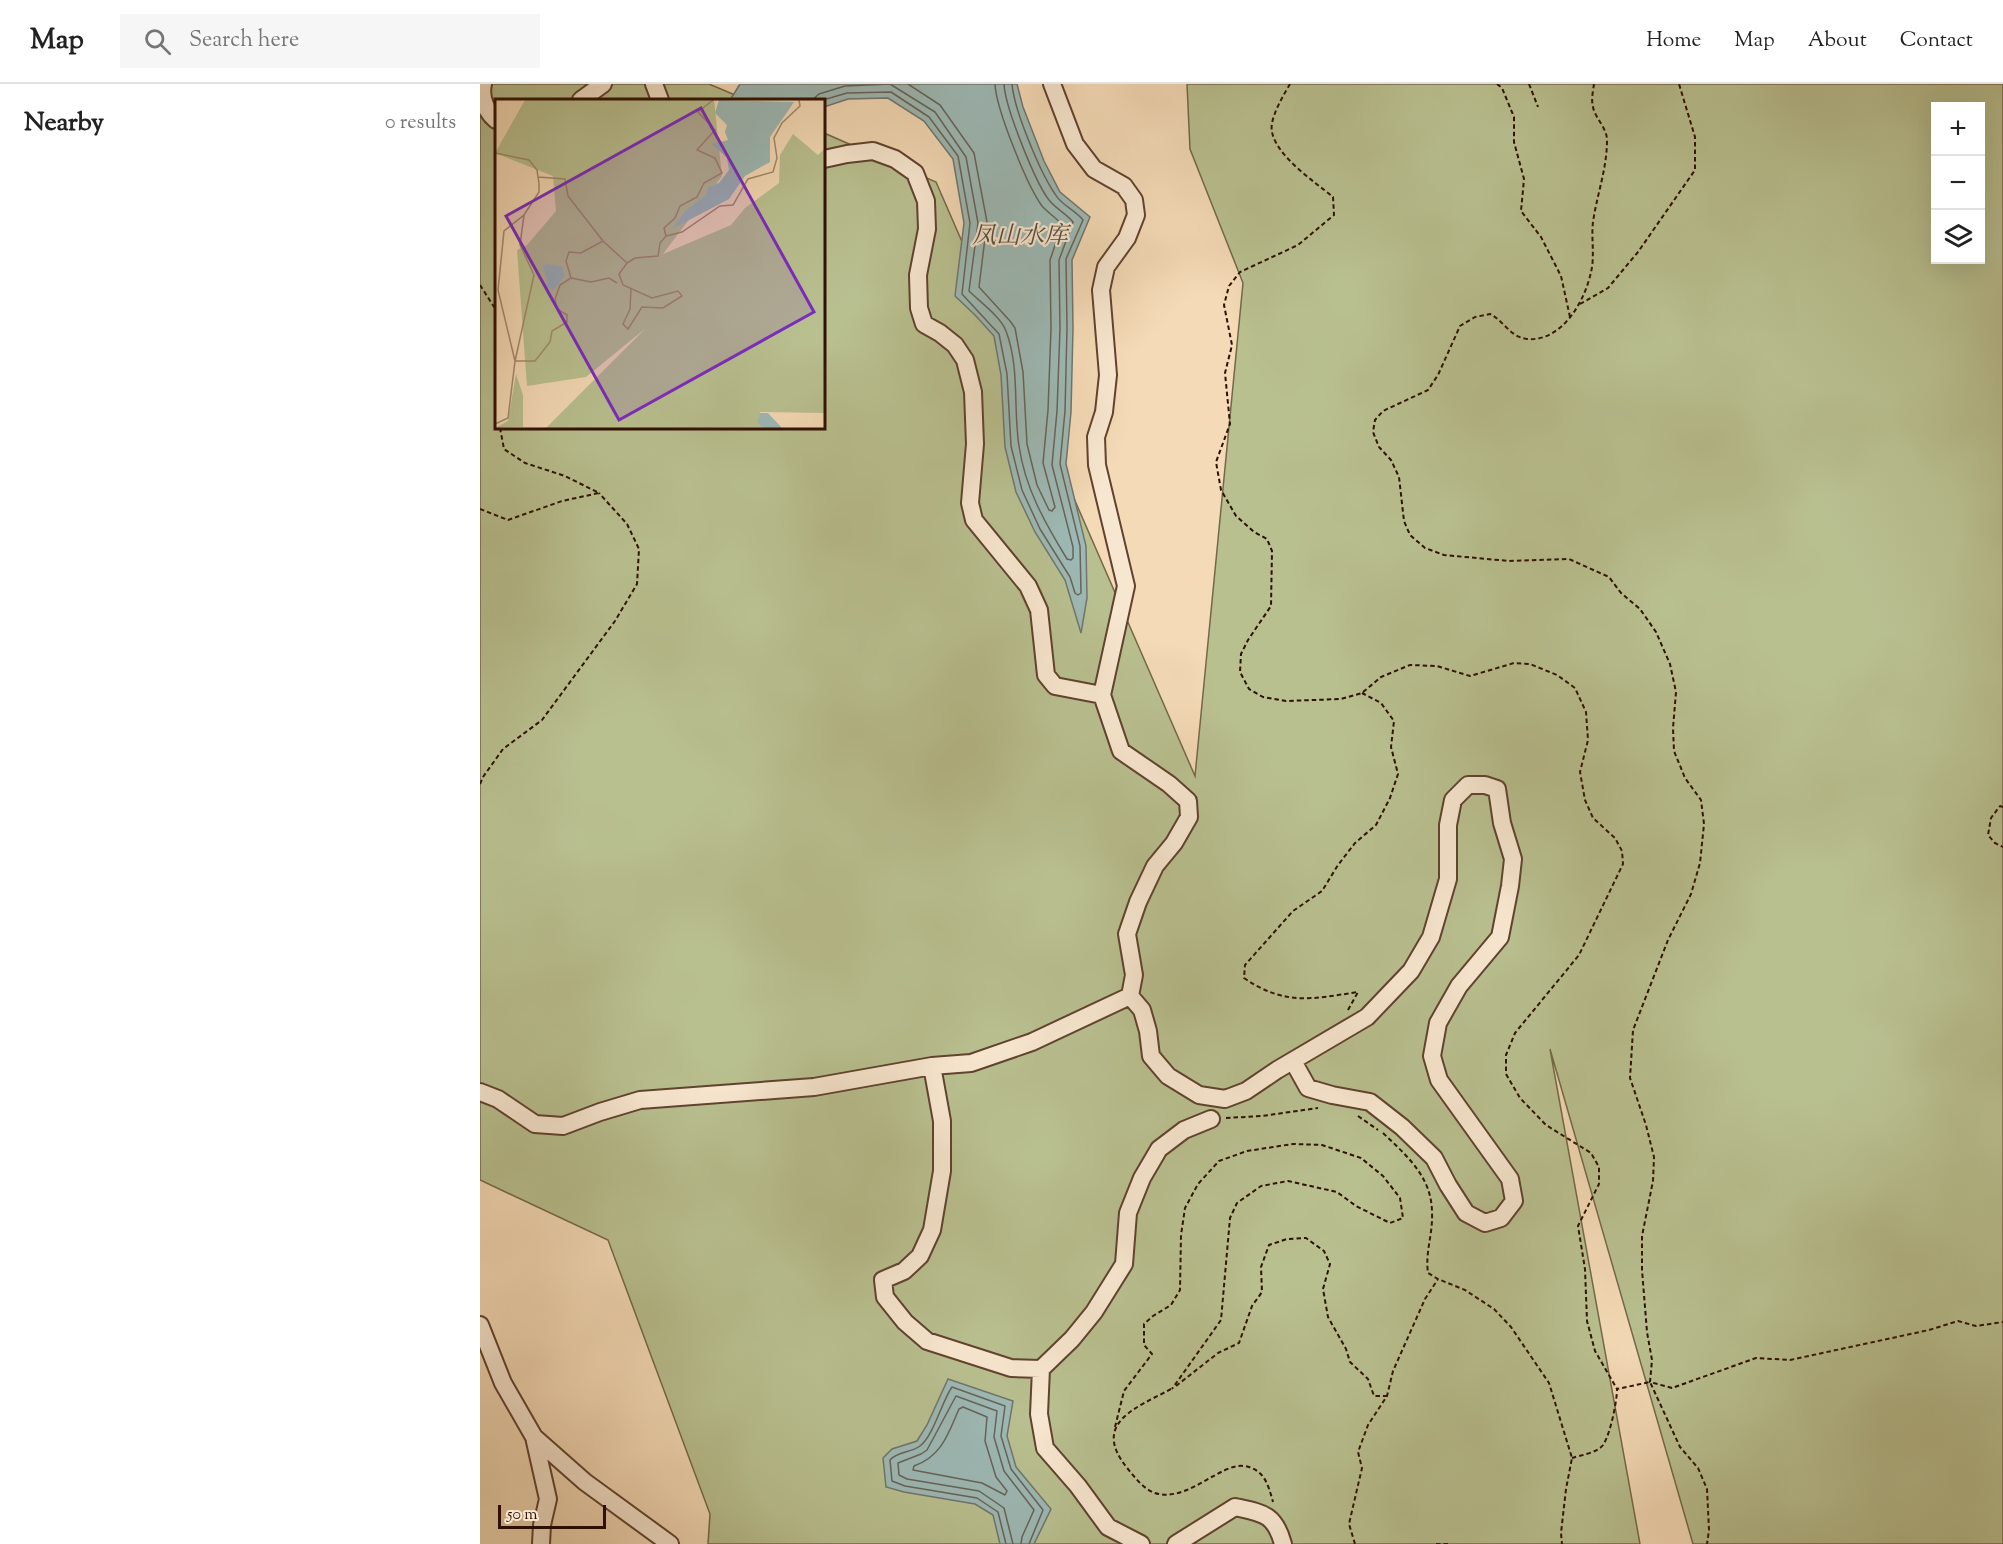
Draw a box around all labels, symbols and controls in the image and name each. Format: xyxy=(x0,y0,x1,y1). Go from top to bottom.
search box xyxy=(120,14,540,68)
text: Map xyxy=(30,21,84,61)
icon: search xyxy=(141,25,174,58)
text: Search here xyxy=(189,25,299,57)
text: Home xyxy=(1646,26,1701,56)
text: Map xyxy=(1734,26,1775,56)
text: About xyxy=(1808,26,1867,56)
text: Contact xyxy=(1900,26,1973,56)
inset map xyxy=(495,99,825,429)
map controls xyxy=(1931,102,1985,264)
button: + xyxy=(1931,102,1985,156)
text: Nearby xyxy=(24,105,104,142)
text: 0 results xyxy=(385,109,456,138)
button: − xyxy=(1931,156,1985,210)
button: layers xyxy=(1931,210,1985,264)
water label: 凤山水库 xyxy=(972,220,1072,254)
scale bar xyxy=(498,1502,606,1530)
text: 50 m xyxy=(507,1504,538,1527)

